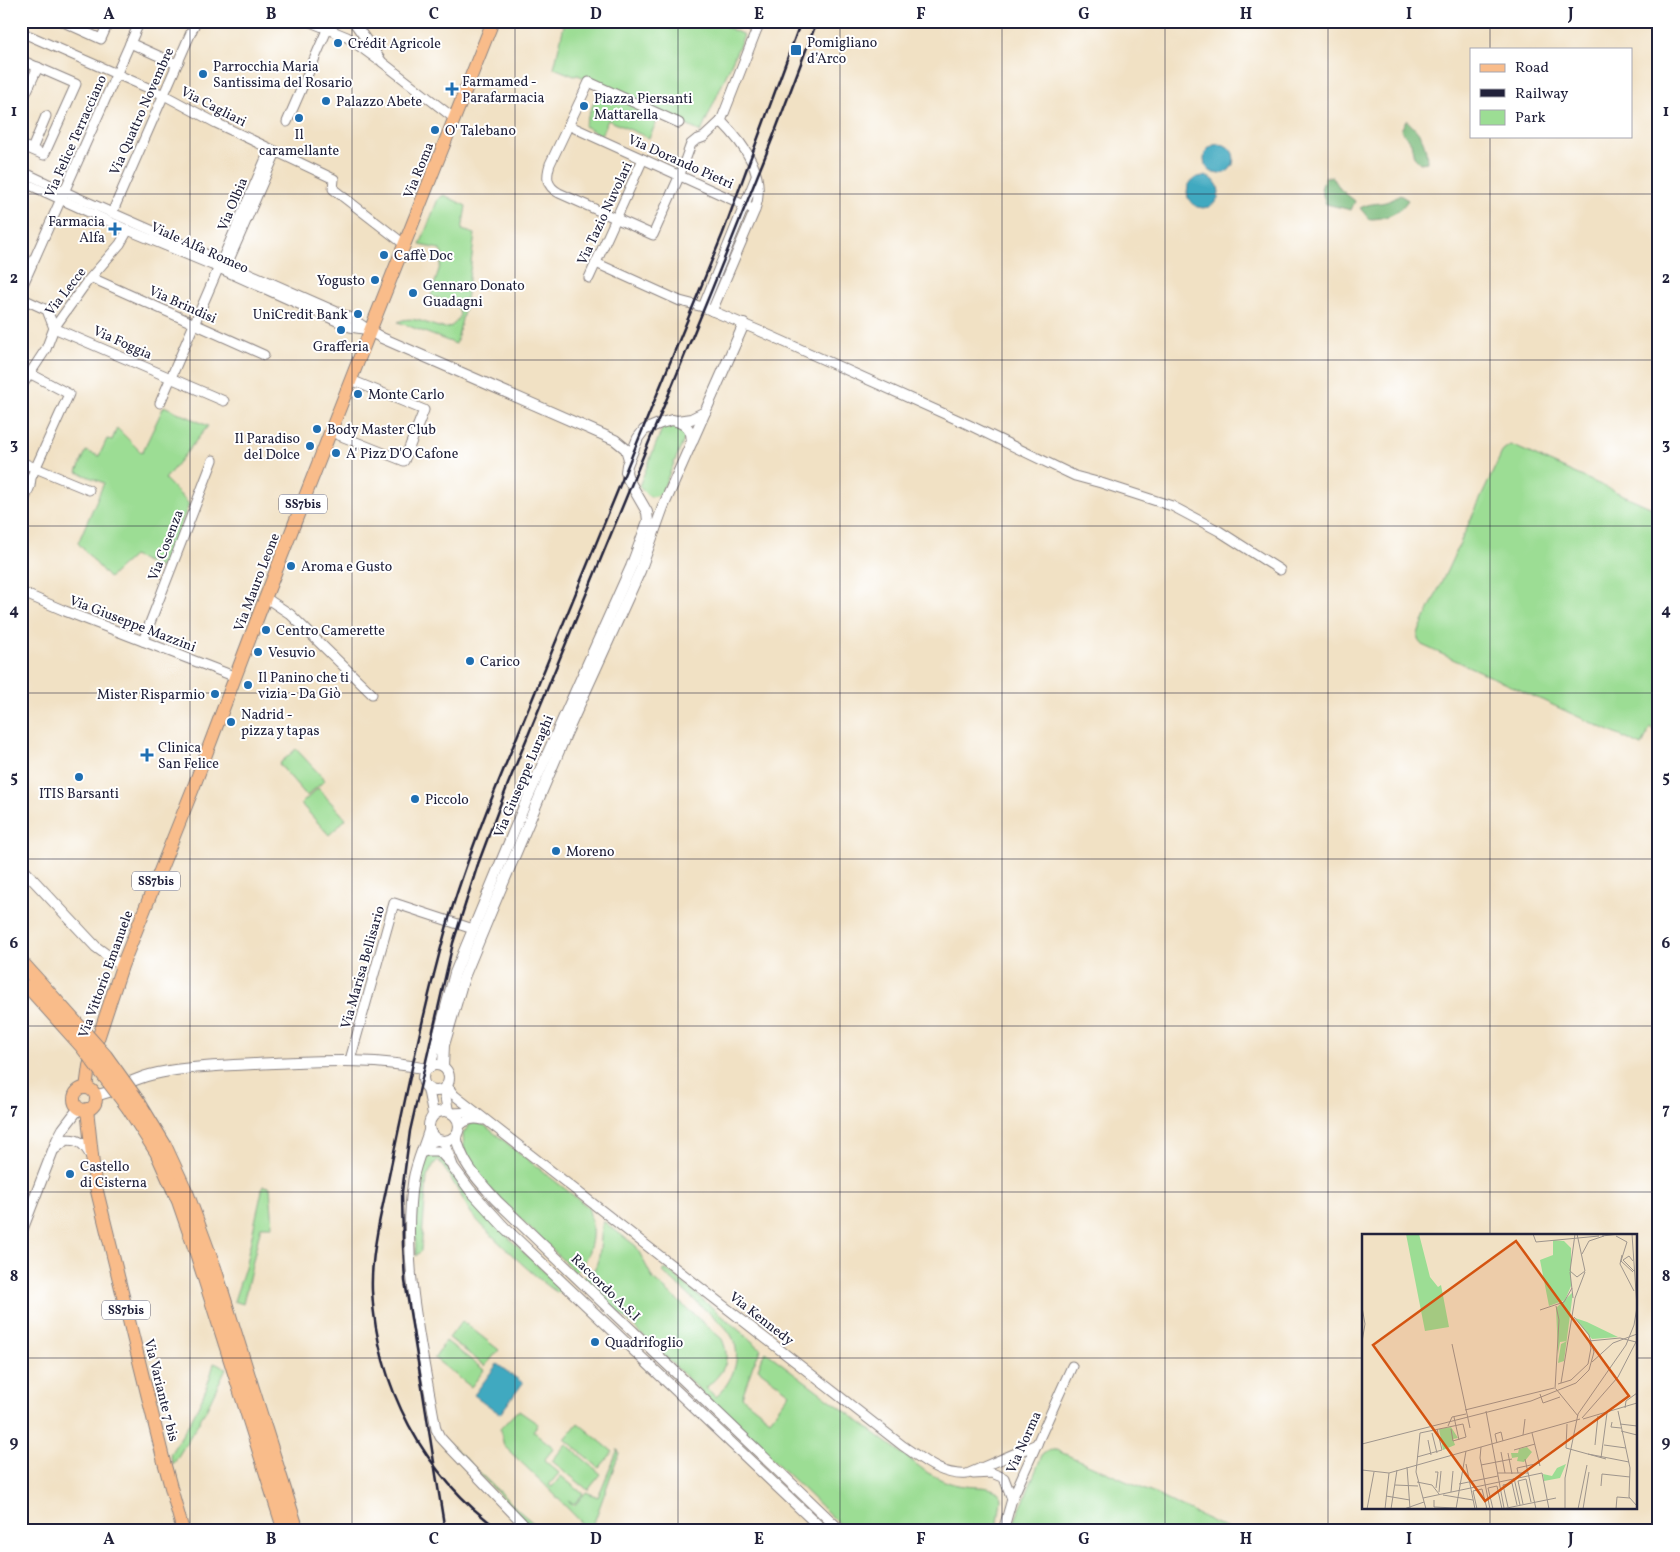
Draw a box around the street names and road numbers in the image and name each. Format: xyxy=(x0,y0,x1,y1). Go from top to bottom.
street label: Via Quattro Novembre xyxy=(106,45,179,178)
street label: Via Felice Terracciano xyxy=(41,72,112,201)
street label: Via Cagliari xyxy=(177,83,250,132)
street label: Via Dorando Pietri xyxy=(625,131,736,194)
street label: Via Roma xyxy=(400,140,439,201)
street label: Via Tazio Nuvolari xyxy=(573,159,638,268)
street label: Via Olbia xyxy=(214,175,253,234)
street label: Viale Alfa Romeo xyxy=(147,218,251,279)
street label: Via Lecce xyxy=(41,264,91,320)
street label: Via Brindisi xyxy=(145,282,219,329)
street label: Via Foggia xyxy=(90,322,155,365)
road number: SS7bis xyxy=(279,494,327,514)
street label: Via Cosenza xyxy=(144,507,189,584)
street label: Via Mauro Leone xyxy=(230,530,285,634)
street label: Via Giuseppe Mazzini xyxy=(66,591,198,657)
street label: Via Giuseppe Luraghi xyxy=(490,712,559,841)
road number: SS7bis xyxy=(132,871,180,890)
street label: Via Marisa Bellisario xyxy=(337,904,390,1031)
street label: Via Vittorio Emanuele xyxy=(74,908,138,1041)
street label: Raccordo A.S.I xyxy=(566,1250,644,1326)
street label: Via Kennedy xyxy=(725,1288,798,1351)
road number: SS7bis xyxy=(102,1300,150,1320)
street label: Via Variante 7 bis xyxy=(139,1337,182,1444)
street label: Via Norma xyxy=(1002,1409,1046,1477)

